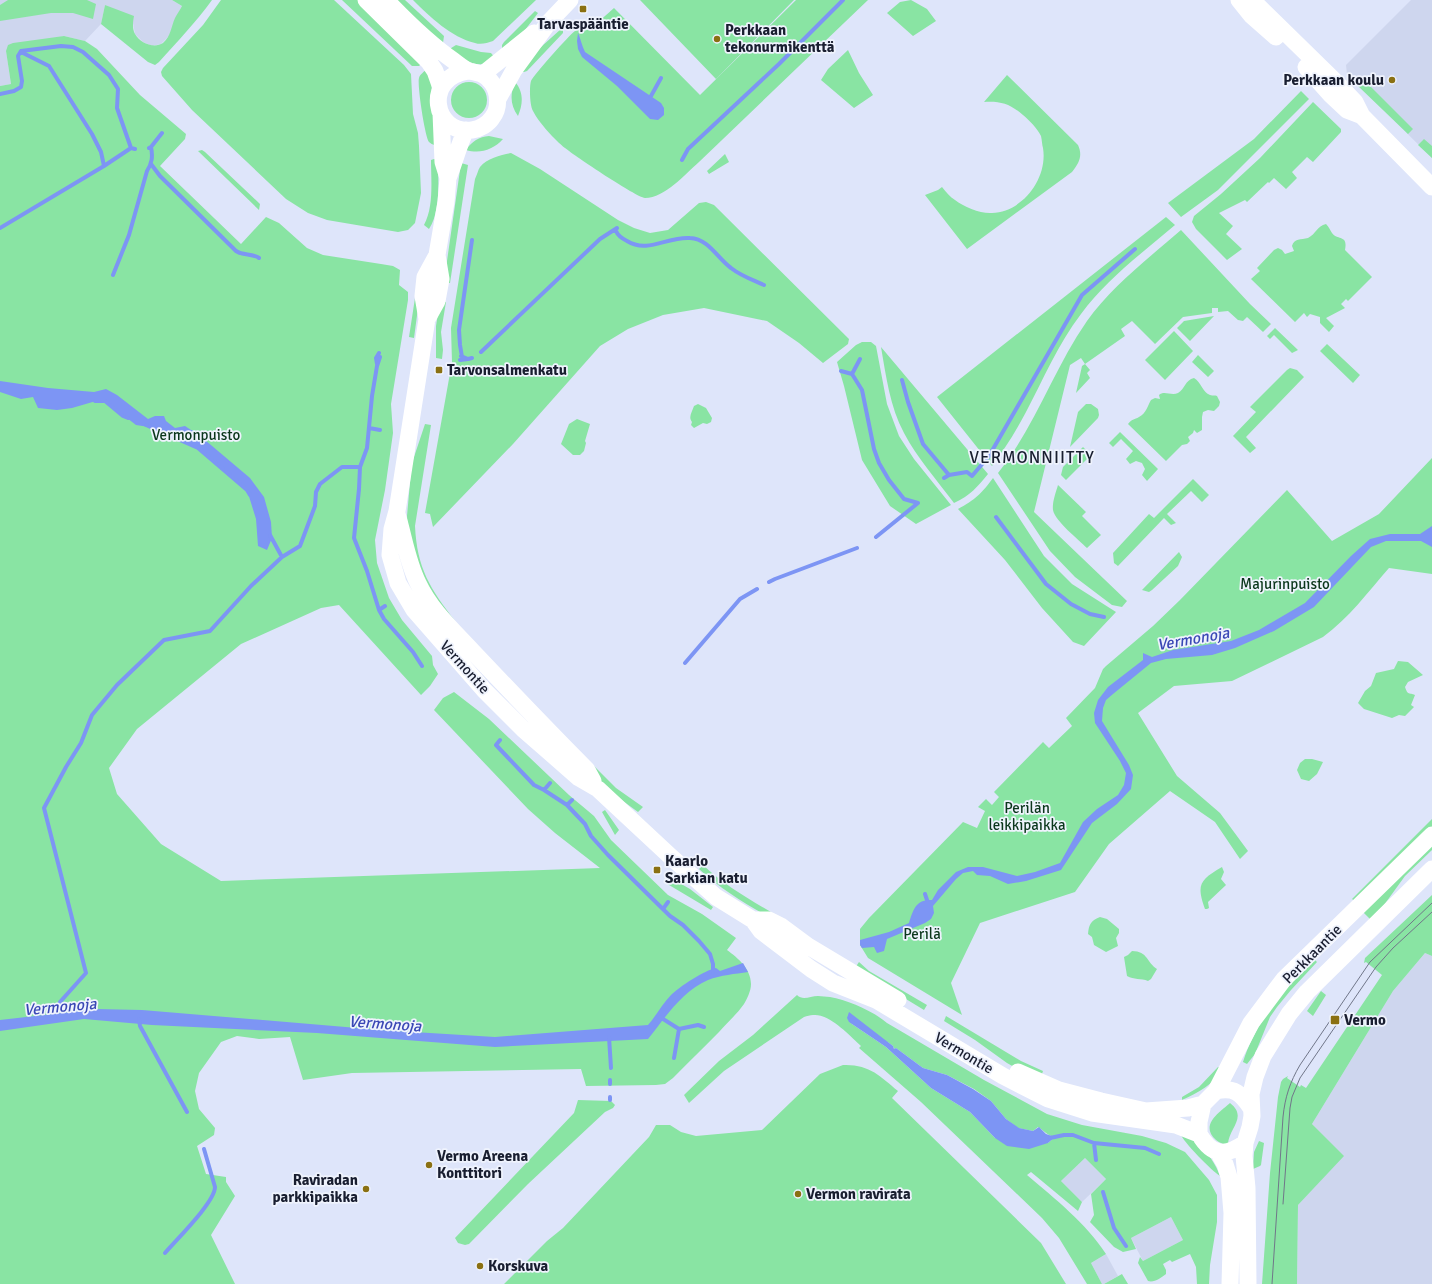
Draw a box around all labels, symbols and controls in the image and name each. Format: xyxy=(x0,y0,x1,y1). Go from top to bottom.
marker: Tarvaspääntie xyxy=(578,4,588,14)
place label: Tarvaspääntie xyxy=(537,15,629,33)
place label: Perkkaan tekonurmikenttä xyxy=(724,21,835,56)
marker: Perkkaan tekonurmikenttä xyxy=(712,34,722,44)
place label: Perkkaan koulu xyxy=(1283,71,1384,89)
marker: Perkkaan koulu xyxy=(1387,75,1397,85)
place label: Tarvonsalmenkatu xyxy=(447,361,567,379)
marker: Tarvonsalmenkatu xyxy=(434,365,444,375)
park label: Vermonpuisto xyxy=(152,426,240,444)
district label: VERMONNIITTY xyxy=(969,447,1095,468)
park label: Majurinpuisto xyxy=(1240,575,1330,593)
water label: Vermonoja xyxy=(1156,623,1232,655)
street label: Vermontie xyxy=(436,637,494,697)
park label: Perilän leikkipaikka xyxy=(988,799,1066,834)
place label: Kaarlo Sarkian katu xyxy=(665,852,748,887)
marker: Kaarlo Sarkian katu xyxy=(652,865,662,875)
street label: Perkkaantie xyxy=(1279,921,1345,987)
park label: Perilä xyxy=(903,925,941,943)
water label: Vermonoja xyxy=(23,994,98,1020)
water label: Vermonoja xyxy=(348,1011,423,1037)
place label: Vermo xyxy=(1344,1011,1386,1029)
marker: Vermo xyxy=(1329,1014,1341,1026)
street label: Vermontie xyxy=(931,1028,997,1078)
place label: Vermo Areena Konttitori xyxy=(437,1147,528,1182)
marker: Vermo Areena Konttitori xyxy=(424,1160,434,1170)
place label: Raviradan parkkipaikka xyxy=(273,1171,358,1206)
marker: Raviradan parkkipaikka xyxy=(361,1184,371,1194)
place label: Vermon ravirata xyxy=(806,1185,911,1203)
marker: Vermon ravirata xyxy=(793,1189,803,1199)
place label: Korskuva xyxy=(488,1257,549,1275)
marker: Korskuva xyxy=(475,1261,485,1271)

